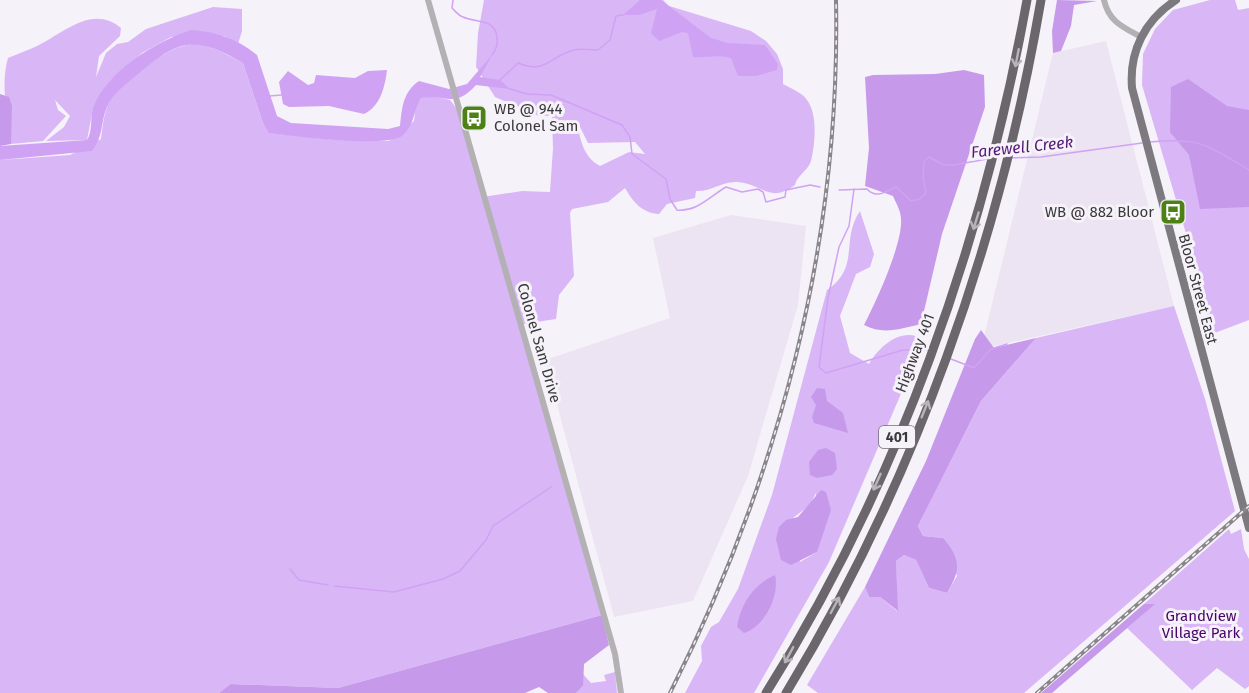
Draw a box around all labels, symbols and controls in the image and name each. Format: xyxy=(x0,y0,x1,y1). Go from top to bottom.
one-way arrow xyxy=(1011,47,1022,67)
place label: WB @ 944 Colonel Sam xyxy=(494,100,578,135)
bus stop icon: WB @ 944 Colonel Sam xyxy=(459,103,489,133)
water label: Farewell Creek xyxy=(970,132,1074,162)
bus stop icon: WB @ 882 Bloor xyxy=(1158,197,1188,227)
place label: WB @ 882 Bloor xyxy=(1045,203,1154,221)
one-way arrow xyxy=(970,211,981,230)
street label: Bloor Street East xyxy=(1175,232,1222,347)
street label: Colonel Sam Drive xyxy=(513,281,565,405)
street label: Highway 401 xyxy=(892,311,938,395)
one-way arrow xyxy=(920,400,931,419)
road number: 401 xyxy=(879,426,915,448)
one-way arrow xyxy=(871,472,883,490)
one-way arrow xyxy=(829,597,841,614)
park label: Grandview Village Park xyxy=(1162,607,1241,642)
one-way arrow xyxy=(783,646,794,664)

